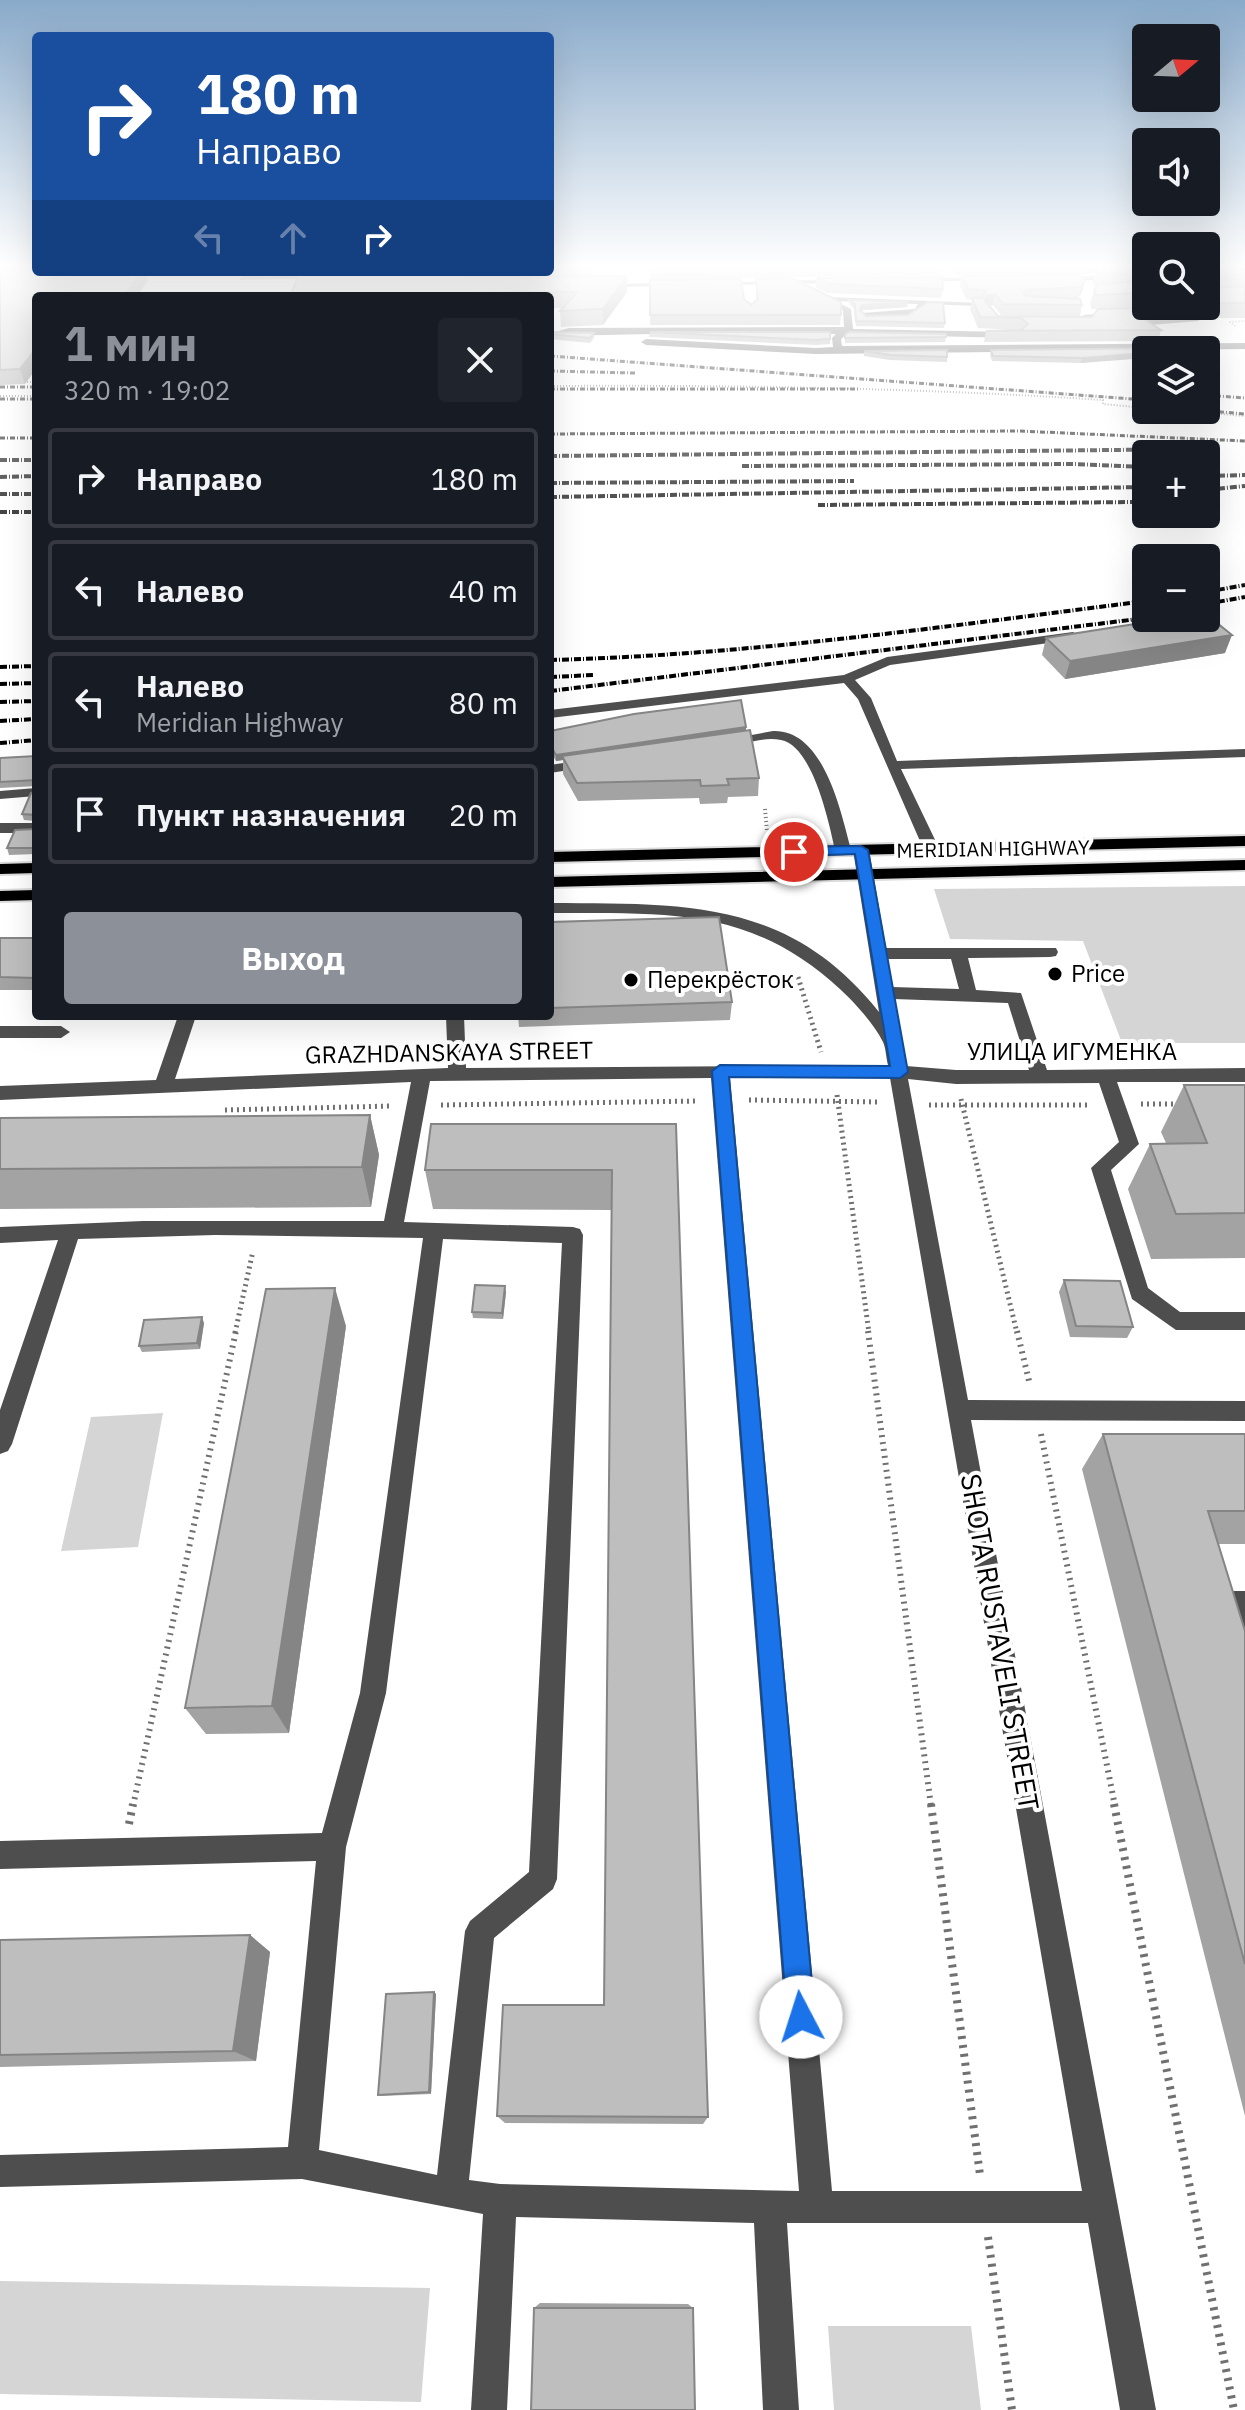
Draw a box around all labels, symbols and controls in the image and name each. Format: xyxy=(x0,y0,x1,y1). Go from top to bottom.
north arrow xyxy=(1132,24,1220,112)
map controls xyxy=(1132,24,1220,632)
text: 180 m xyxy=(196,57,360,129)
icon: right xyxy=(64,64,168,168)
text: Направо xyxy=(196,127,342,174)
button: sound xyxy=(1132,128,1220,216)
icon: left xyxy=(187,216,231,260)
icon: ahead xyxy=(271,216,315,260)
icon: right xyxy=(355,216,399,260)
button: search xyxy=(1132,232,1220,320)
text: 1 мин xyxy=(64,312,198,374)
button: close xyxy=(438,318,522,402)
button: layers xyxy=(1132,336,1220,424)
text: 320 m · 19:02 xyxy=(64,373,230,407)
button: + xyxy=(1132,440,1220,528)
icon: right xyxy=(68,456,112,500)
text: Направо xyxy=(136,459,262,498)
text: 180 m xyxy=(431,459,518,498)
button: − xyxy=(1132,544,1220,632)
icon: left xyxy=(68,568,112,612)
text: Налево xyxy=(136,571,244,610)
text: 40 m xyxy=(449,571,518,610)
text: Налево xyxy=(136,666,244,705)
icon: left xyxy=(68,680,112,724)
text: 80 m xyxy=(449,683,518,722)
text: Meridian Highway xyxy=(136,705,344,739)
icon: arrive xyxy=(68,792,112,836)
text: Пункт назначения xyxy=(136,795,406,834)
text: 20 m xyxy=(449,795,518,834)
pin xyxy=(760,818,828,886)
icon: arrive xyxy=(772,830,816,874)
street label: MERIDIAN HIGHWAY xyxy=(896,833,1090,864)
button: Выход xyxy=(64,912,522,1004)
place label: Price xyxy=(1071,957,1125,989)
place label: Перекрёсток xyxy=(647,963,794,995)
marker: Price xyxy=(1046,965,1064,983)
marker: Перекрёсток xyxy=(622,971,640,989)
street label: GRAZHDANSKAYA STREET xyxy=(305,1033,594,1071)
street label: УЛИЦА ИГУМЕНКА xyxy=(967,1035,1177,1067)
street label: SHOTA RUSTAVELI STREET xyxy=(953,1471,1048,1813)
position arrow xyxy=(759,1975,843,2059)

